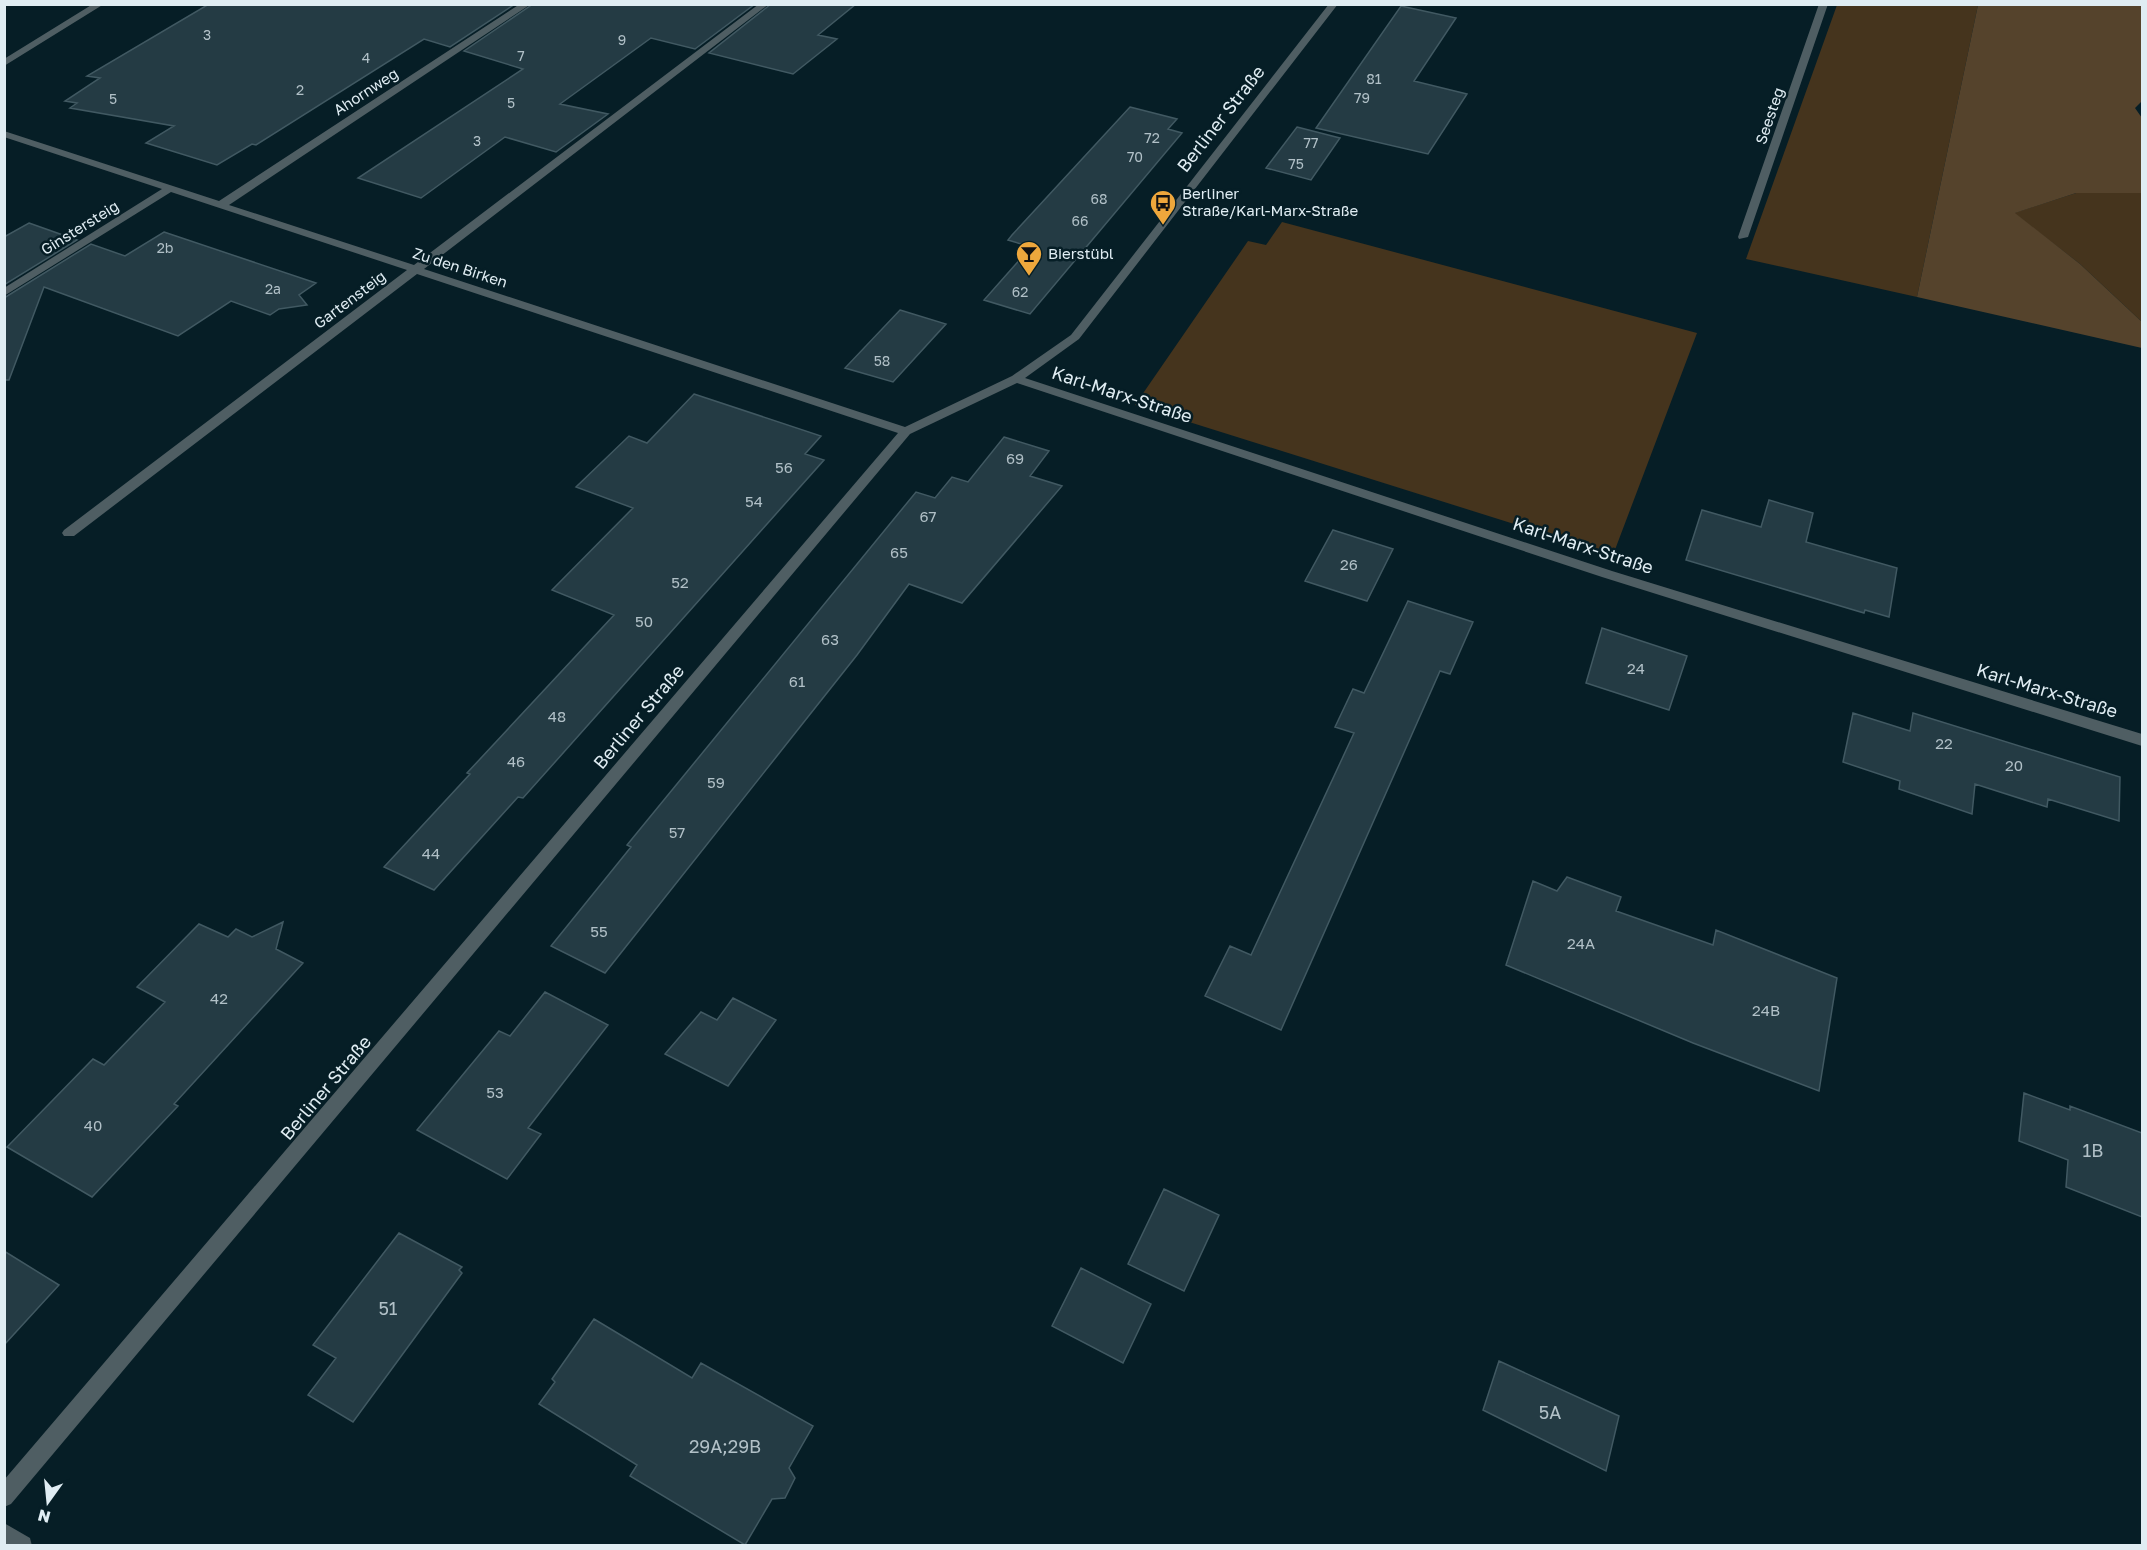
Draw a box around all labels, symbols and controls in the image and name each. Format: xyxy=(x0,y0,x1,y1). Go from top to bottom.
house number: 3 xyxy=(203,26,211,43)
house number: 9 xyxy=(618,31,626,48)
house number: 7 xyxy=(517,47,525,64)
house number: 4 xyxy=(362,49,370,66)
street label: Berliner Straße xyxy=(1172,61,1269,176)
street label: Ahornweg xyxy=(330,64,401,119)
house number: 81 xyxy=(1366,70,1382,87)
house number: 2 xyxy=(296,81,304,98)
street label: Seesteg xyxy=(1751,85,1787,146)
house number: 79 xyxy=(1354,89,1370,106)
house number: 5 xyxy=(109,90,117,107)
house number: 5 xyxy=(507,94,515,111)
house number: 72 xyxy=(1144,129,1160,146)
house number: 3 xyxy=(473,132,481,149)
house number: 77 xyxy=(1304,134,1318,151)
house number: 70 xyxy=(1127,148,1143,165)
house number: 75 xyxy=(1288,155,1304,172)
place label: Berliner Straße/Karl-Marx-Straße xyxy=(1182,184,1358,219)
bus stop icon: Berliner Straße/Karl-Marx-Straße xyxy=(1148,188,1178,226)
house number: 68 xyxy=(1090,190,1108,207)
street label: Ginstersteig xyxy=(37,196,122,258)
house number: 66 xyxy=(1072,212,1088,229)
house number: 2b xyxy=(157,239,173,256)
bar icon: Bierstübl xyxy=(1014,239,1044,277)
street label: Zu den Birken xyxy=(411,243,510,291)
place label: Bierstübl xyxy=(1048,244,1114,262)
street label: Gartensteig xyxy=(310,266,389,332)
house number: 2a xyxy=(265,280,281,297)
house number: 62 xyxy=(1012,283,1028,300)
house number: 58 xyxy=(874,352,890,369)
street label: Karl-Marx-Straße xyxy=(1049,361,1195,427)
house number: 69 xyxy=(1006,449,1024,467)
house number: 56 xyxy=(775,458,793,476)
house number: 54 xyxy=(745,492,763,510)
house number: 67 xyxy=(919,507,937,525)
street label: Karl-Marx-Straße xyxy=(1510,512,1656,578)
house number: 65 xyxy=(890,543,908,561)
house number: 26 xyxy=(1340,555,1358,573)
house number: 52 xyxy=(671,573,689,591)
house number: 50 xyxy=(635,612,653,630)
house number: 63 xyxy=(821,630,839,648)
street label: Karl-Marx-Straße xyxy=(1974,658,2121,722)
house number: 24 xyxy=(1627,659,1645,677)
street label: Berliner Straße xyxy=(588,660,688,773)
house number: 61 xyxy=(789,672,805,690)
house number: 48 xyxy=(548,707,566,725)
house number: 22 xyxy=(1935,734,1953,752)
house number: 46 xyxy=(507,752,525,770)
house number: 20 xyxy=(2005,756,2023,774)
house number: 59 xyxy=(707,773,725,791)
house number: 57 xyxy=(669,823,685,841)
house number: 44 xyxy=(422,844,440,862)
house number: 55 xyxy=(590,922,608,940)
house number: 24A xyxy=(1567,934,1595,952)
house number: 42 xyxy=(210,989,228,1007)
house number: 24B xyxy=(1752,1001,1780,1019)
street label: Berliner Straße xyxy=(275,1031,375,1144)
house number: 53 xyxy=(486,1083,504,1101)
house number: 40 xyxy=(84,1116,102,1134)
house number: 1B xyxy=(2083,1139,2103,1161)
house number: 51 xyxy=(378,1297,398,1319)
house number: 5A xyxy=(1539,1401,1561,1423)
house number: 29A;29B xyxy=(689,1435,761,1457)
north arrow xyxy=(18,1472,78,1532)
text: N xyxy=(36,1505,53,1528)

